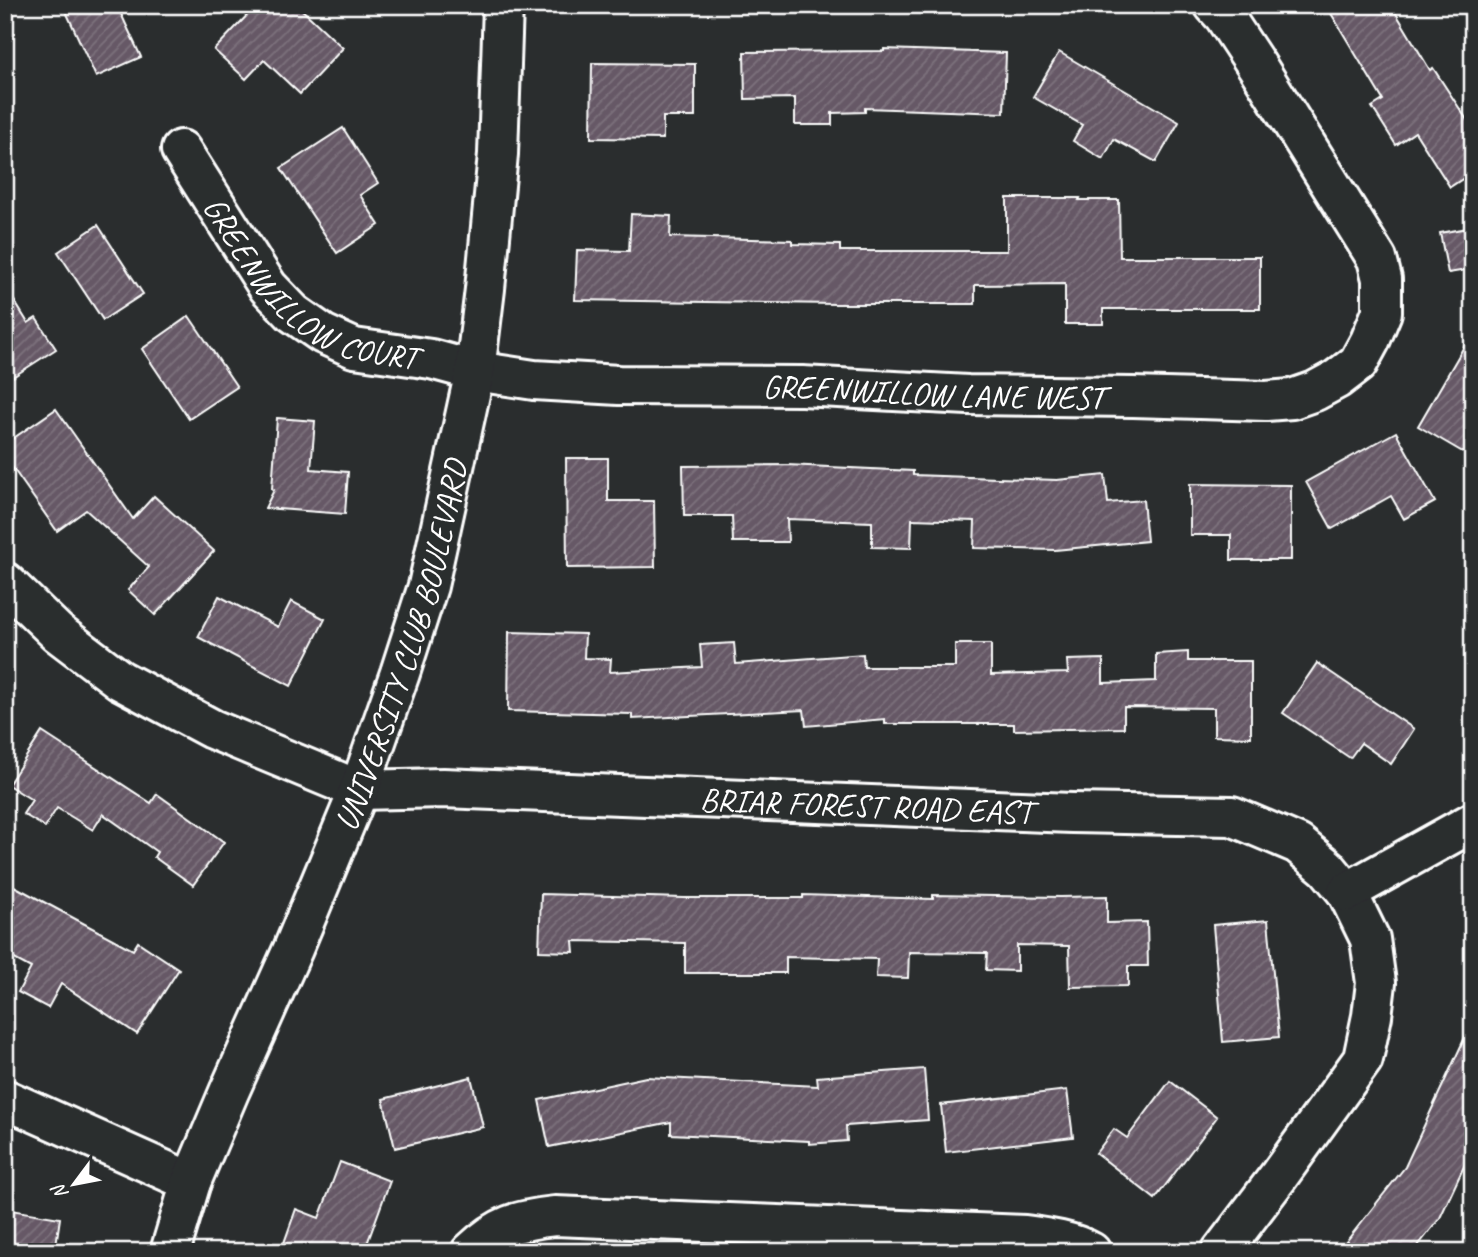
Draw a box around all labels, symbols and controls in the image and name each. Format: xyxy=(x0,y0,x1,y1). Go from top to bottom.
street label: GREENWILLOW COURT xyxy=(194,189,427,380)
street label: GREENWILLOW LANE WEST xyxy=(763,366,1113,419)
street label: UNIVERSITY CLUB BOULEVARD xyxy=(325,453,478,837)
street label: BRIAR FOREST ROAD EAST xyxy=(699,778,1040,834)
north arrow xyxy=(38,1148,108,1218)
text: N xyxy=(45,1178,74,1204)

